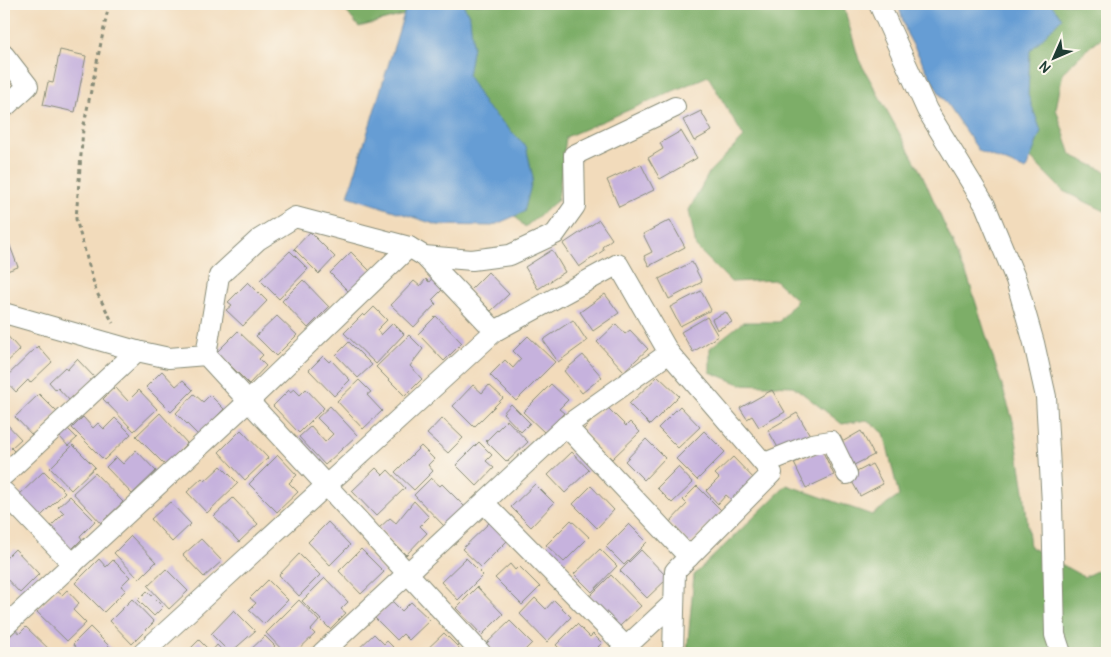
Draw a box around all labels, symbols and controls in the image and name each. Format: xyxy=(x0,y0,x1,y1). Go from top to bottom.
north arrow xyxy=(1028,32,1078,82)
text: N xyxy=(1036,57,1055,76)

